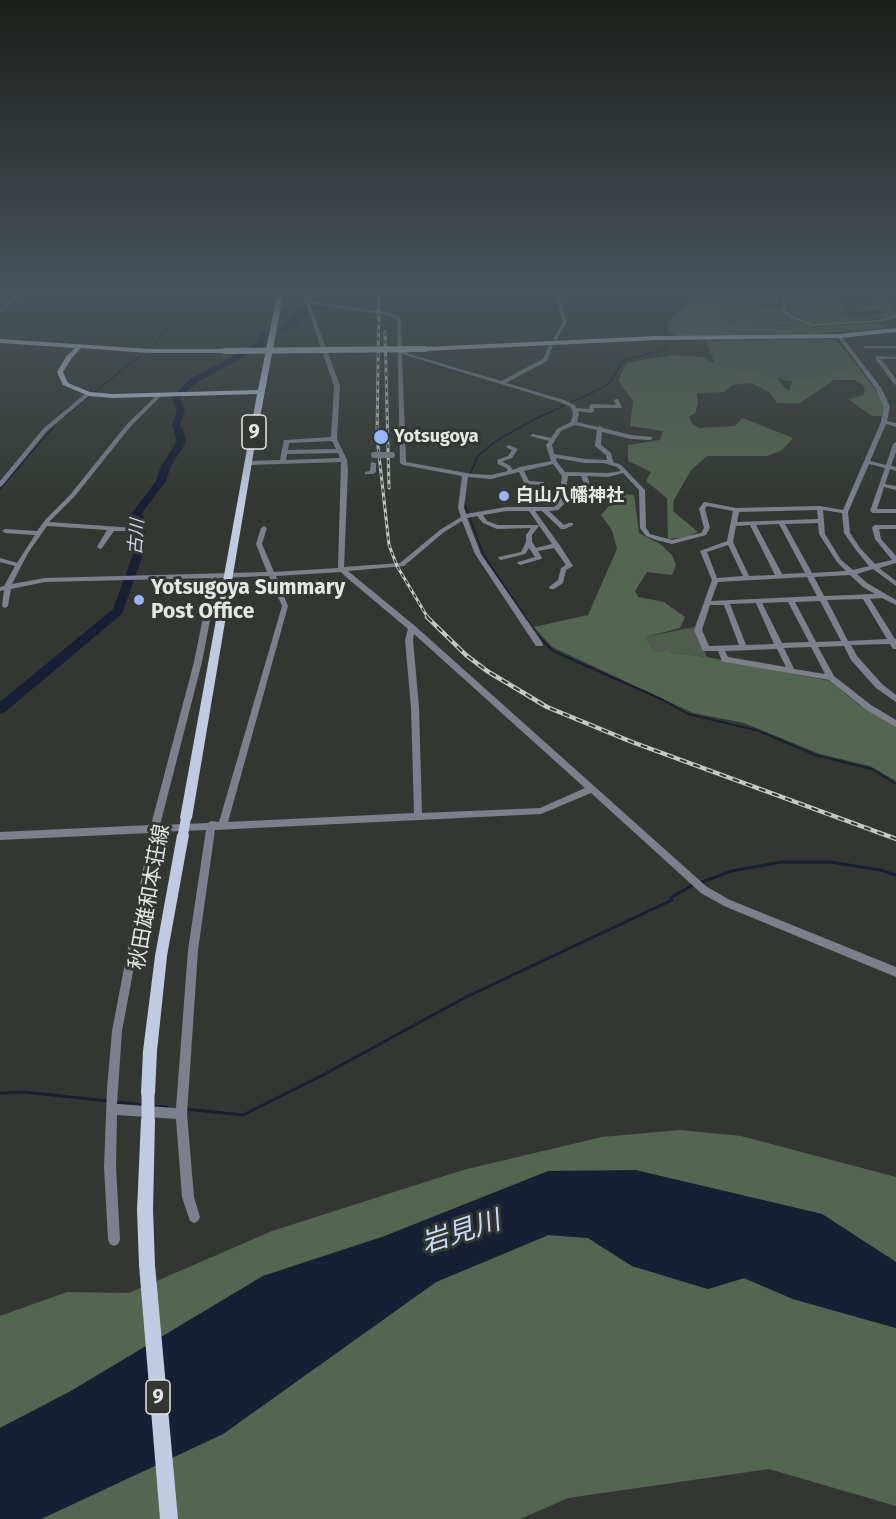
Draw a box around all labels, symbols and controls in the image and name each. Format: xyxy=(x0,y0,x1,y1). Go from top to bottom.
road number: 9 xyxy=(242,415,266,449)
place label: Yotsugoya xyxy=(394,426,479,448)
marker: Yotsugoya xyxy=(372,428,390,446)
place label: 白山八幡神社 xyxy=(516,485,624,507)
marker: 白山八幡神社 xyxy=(497,489,511,503)
water label: 古川 xyxy=(125,518,149,556)
place label: Yotsugoya Summary Post Office xyxy=(151,575,345,625)
marker: Yotsugoya Summary Post Office xyxy=(132,593,146,607)
street label: 秋田雄和本荘線 xyxy=(125,822,175,972)
water label: 岩見川 xyxy=(417,1205,505,1261)
road number: 9 xyxy=(146,1380,170,1414)

